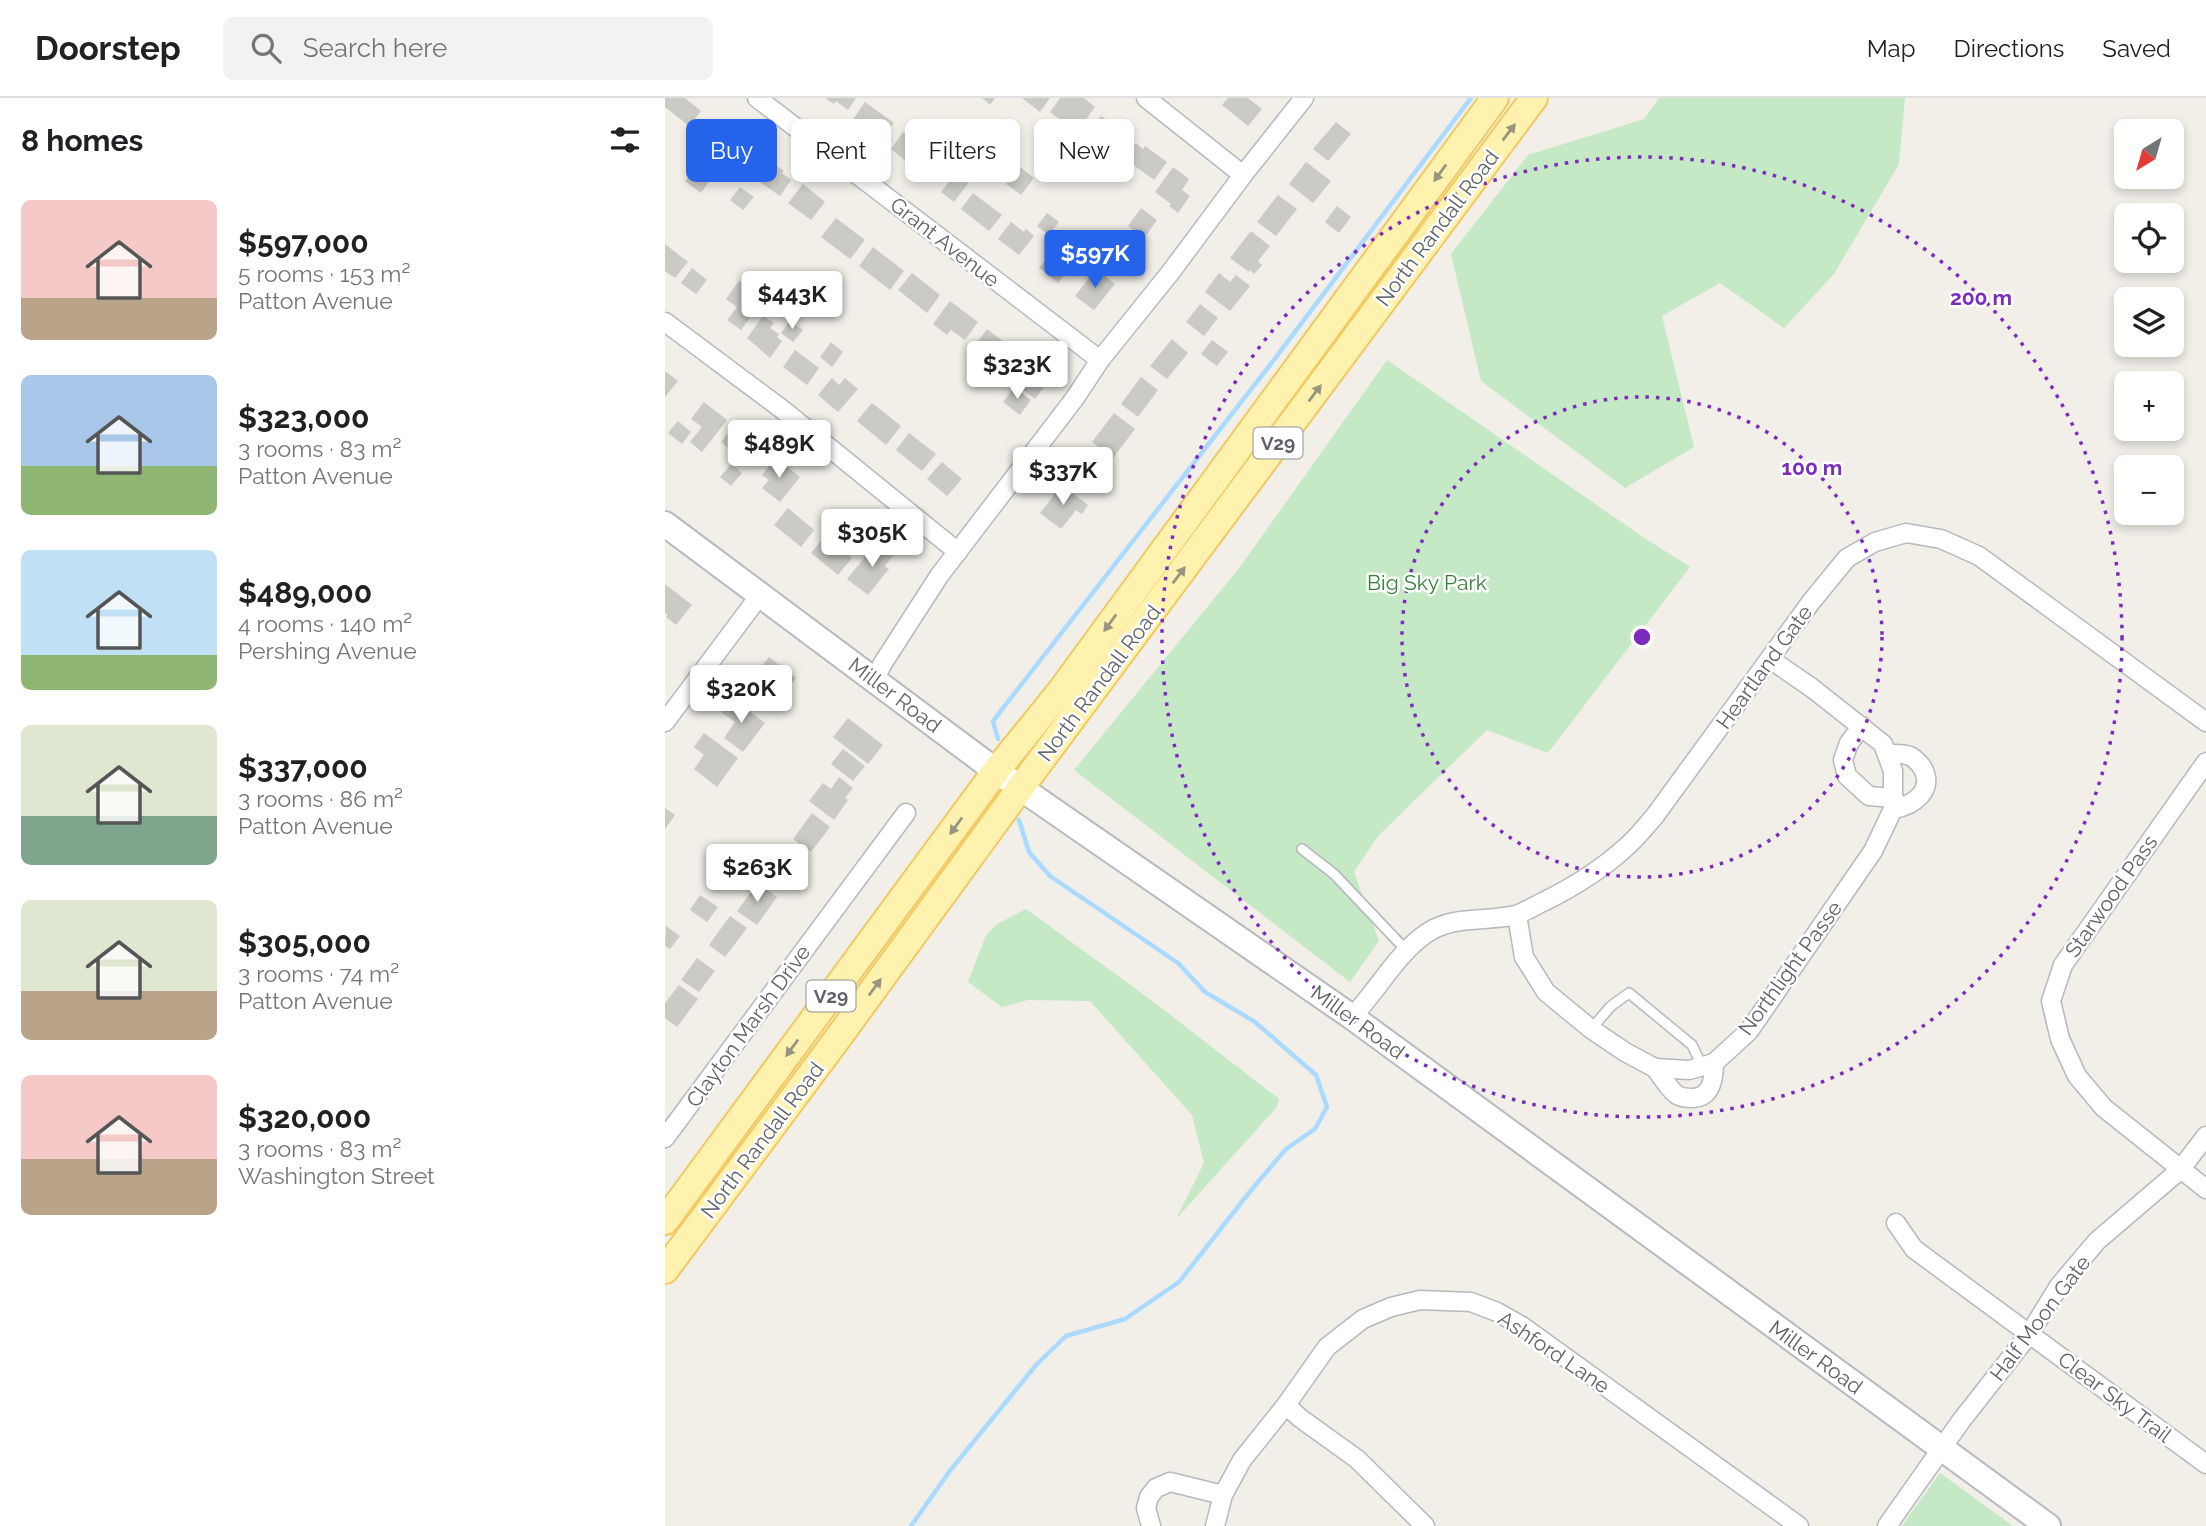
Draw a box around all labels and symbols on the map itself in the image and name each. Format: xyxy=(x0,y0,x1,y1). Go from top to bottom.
north arrow xyxy=(2114,119,2184,189)
one-way arrow xyxy=(1502,123,1516,141)
street label: North Randall Road xyxy=(1370,145,1504,311)
one-way arrow xyxy=(1434,164,1448,182)
street label: Grant Avenue xyxy=(886,192,1004,292)
pin: $597K xyxy=(1046,230,1144,290)
pin: $443K xyxy=(743,272,841,331)
text: 200 m xyxy=(1950,285,2012,310)
pin: $323K xyxy=(968,342,1066,401)
one-way arrow xyxy=(1308,384,1322,402)
pin: $489K xyxy=(730,420,828,480)
road number: V29 xyxy=(1253,428,1303,458)
pin: $337K xyxy=(1014,448,1112,507)
text: 100 m xyxy=(1782,455,1842,480)
pin: $305K xyxy=(823,510,921,569)
one-way arrow xyxy=(1172,566,1186,585)
park label: Big Sky Park xyxy=(1367,570,1487,595)
street label: North Randall Road xyxy=(1032,600,1166,766)
street label: Heartland Gate xyxy=(1711,600,1817,734)
one-way arrow xyxy=(1103,614,1117,632)
centre of rings xyxy=(1630,625,1654,649)
street label: Miller Road xyxy=(844,652,946,738)
pin: $320K xyxy=(692,666,790,725)
one-way arrow xyxy=(949,816,963,835)
street label: Starwood Pass xyxy=(2060,830,2162,962)
pin: $263K xyxy=(708,844,806,904)
street label: Northlight Passe xyxy=(1733,896,1847,1040)
street label: Clayton Marsh Drive xyxy=(681,940,815,1112)
one-way arrow xyxy=(868,978,882,996)
road number: V29 xyxy=(807,980,855,1012)
street label: Miller Road xyxy=(1306,980,1410,1064)
one-way arrow xyxy=(785,1039,799,1058)
street label: North Randall Road xyxy=(695,1057,829,1223)
street label: Half Moon Gate xyxy=(1985,1250,2095,1386)
street label: Ashford Lane xyxy=(1493,1306,1615,1398)
street label: Miller Road xyxy=(1764,1315,1868,1399)
street label: Clear Sky Trail xyxy=(2053,1346,2177,1448)

